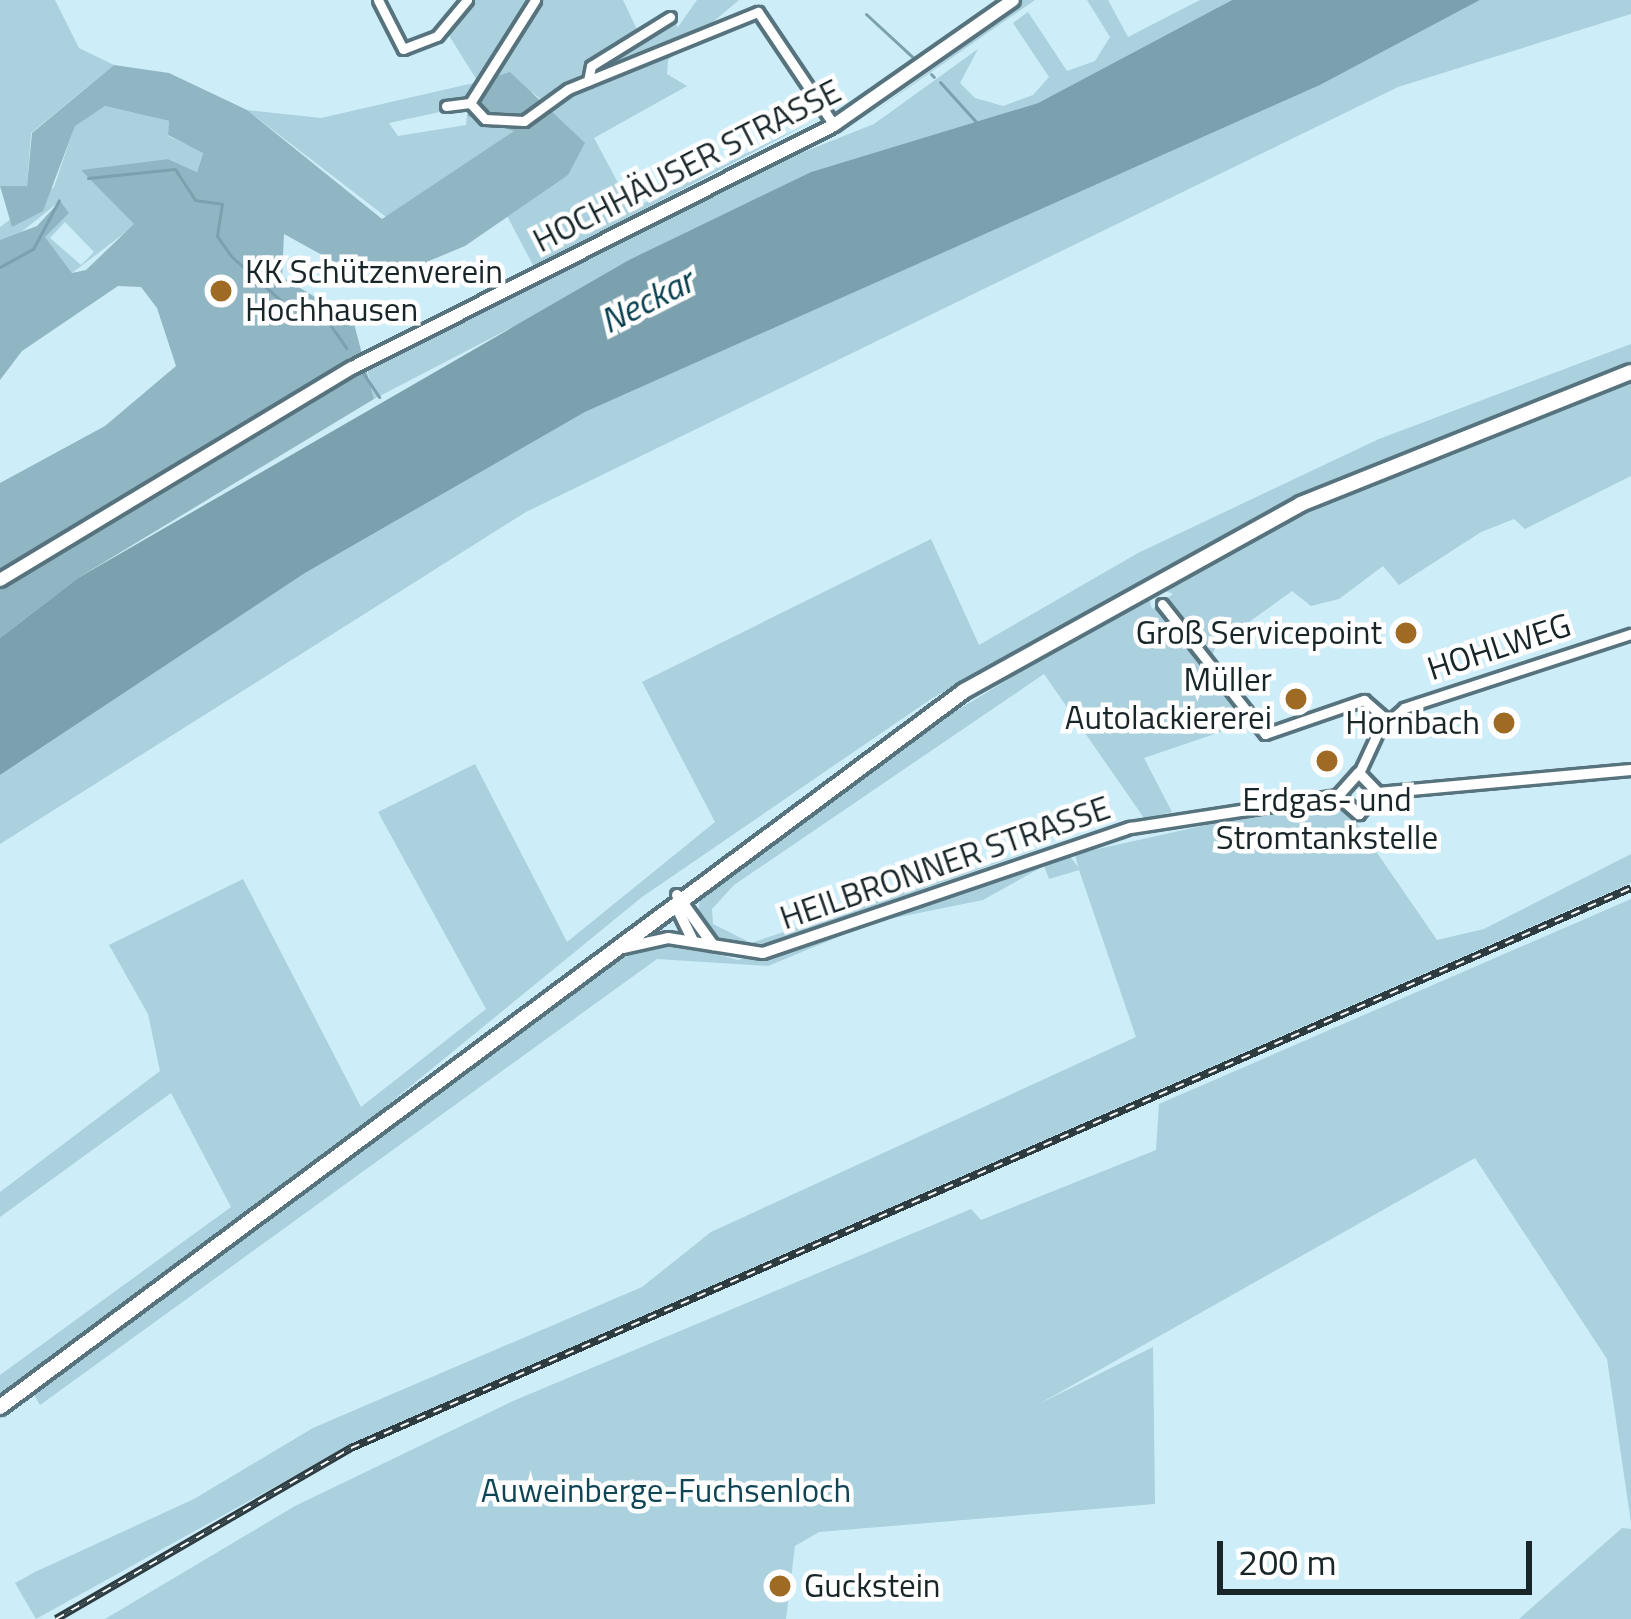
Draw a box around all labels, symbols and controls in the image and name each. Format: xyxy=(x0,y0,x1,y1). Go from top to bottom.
street label: HOCHHÄUSER STRASSE xyxy=(527,71,847,261)
place label: KK Schützenverein Hochhausen xyxy=(245,252,503,330)
water label: Neckar xyxy=(592,258,700,342)
marker: KK Schützenverein Hochhausen xyxy=(208,278,234,304)
street label: HOHLWEG xyxy=(1422,605,1576,689)
place label: Groß Servicepoint xyxy=(1136,613,1382,653)
marker: Groß Servicepoint xyxy=(1393,620,1419,646)
place label: Müller Autolackiererei xyxy=(1065,660,1272,738)
marker: Müller Autolackiererei xyxy=(1283,686,1309,712)
place label: Hornbach xyxy=(1345,703,1480,743)
marker: Hornbach xyxy=(1491,710,1517,736)
marker: Erdgas- und Stromtankstelle xyxy=(1314,748,1340,774)
place label: Erdgas- und Stromtankstelle xyxy=(1216,780,1438,858)
street label: HEILBRONNER STRASSE xyxy=(775,788,1115,938)
park label: Auweinberge-Fuchsenloch xyxy=(481,1471,851,1511)
scale bar xyxy=(1223,1517,1538,1591)
text: 200 m xyxy=(1238,1534,1337,1589)
place label: Guckstein xyxy=(804,1566,941,1606)
marker: Guckstein xyxy=(767,1573,793,1599)

